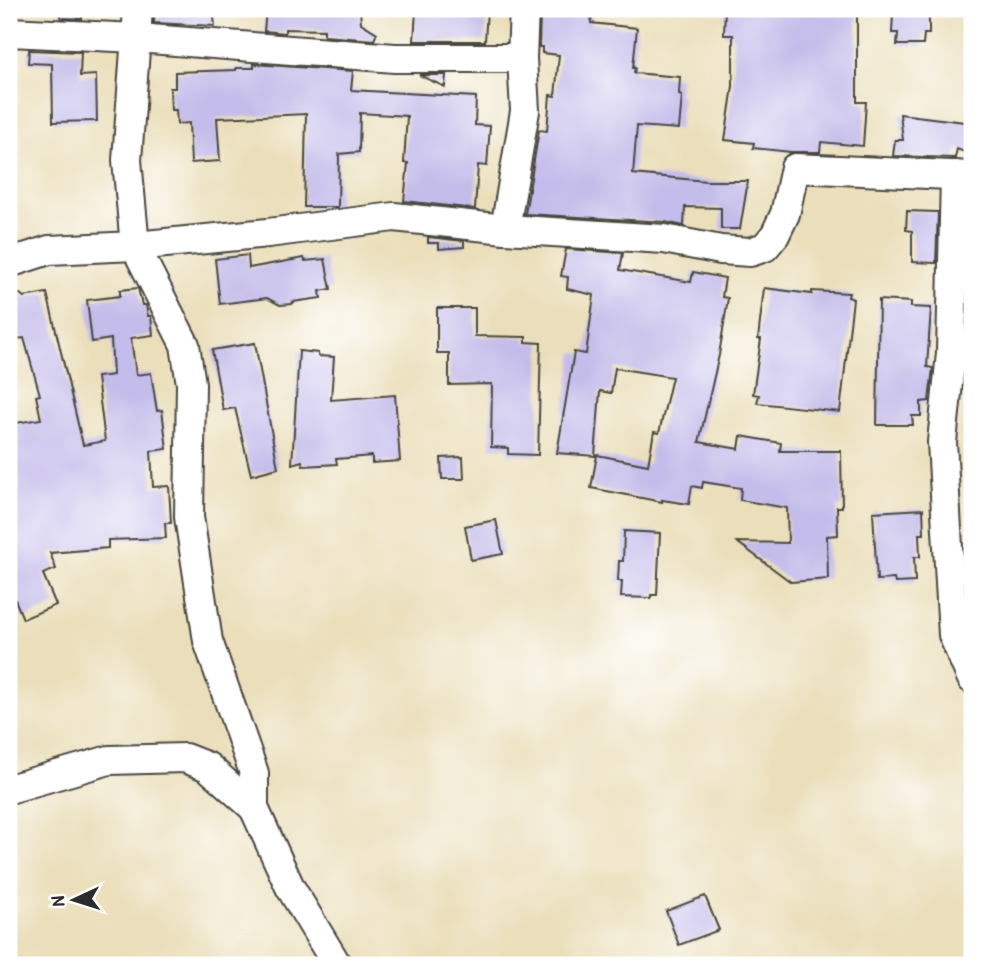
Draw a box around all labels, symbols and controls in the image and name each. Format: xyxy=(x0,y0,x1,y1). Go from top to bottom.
north arrow xyxy=(38,866,108,936)
text: N xyxy=(44,895,70,907)

